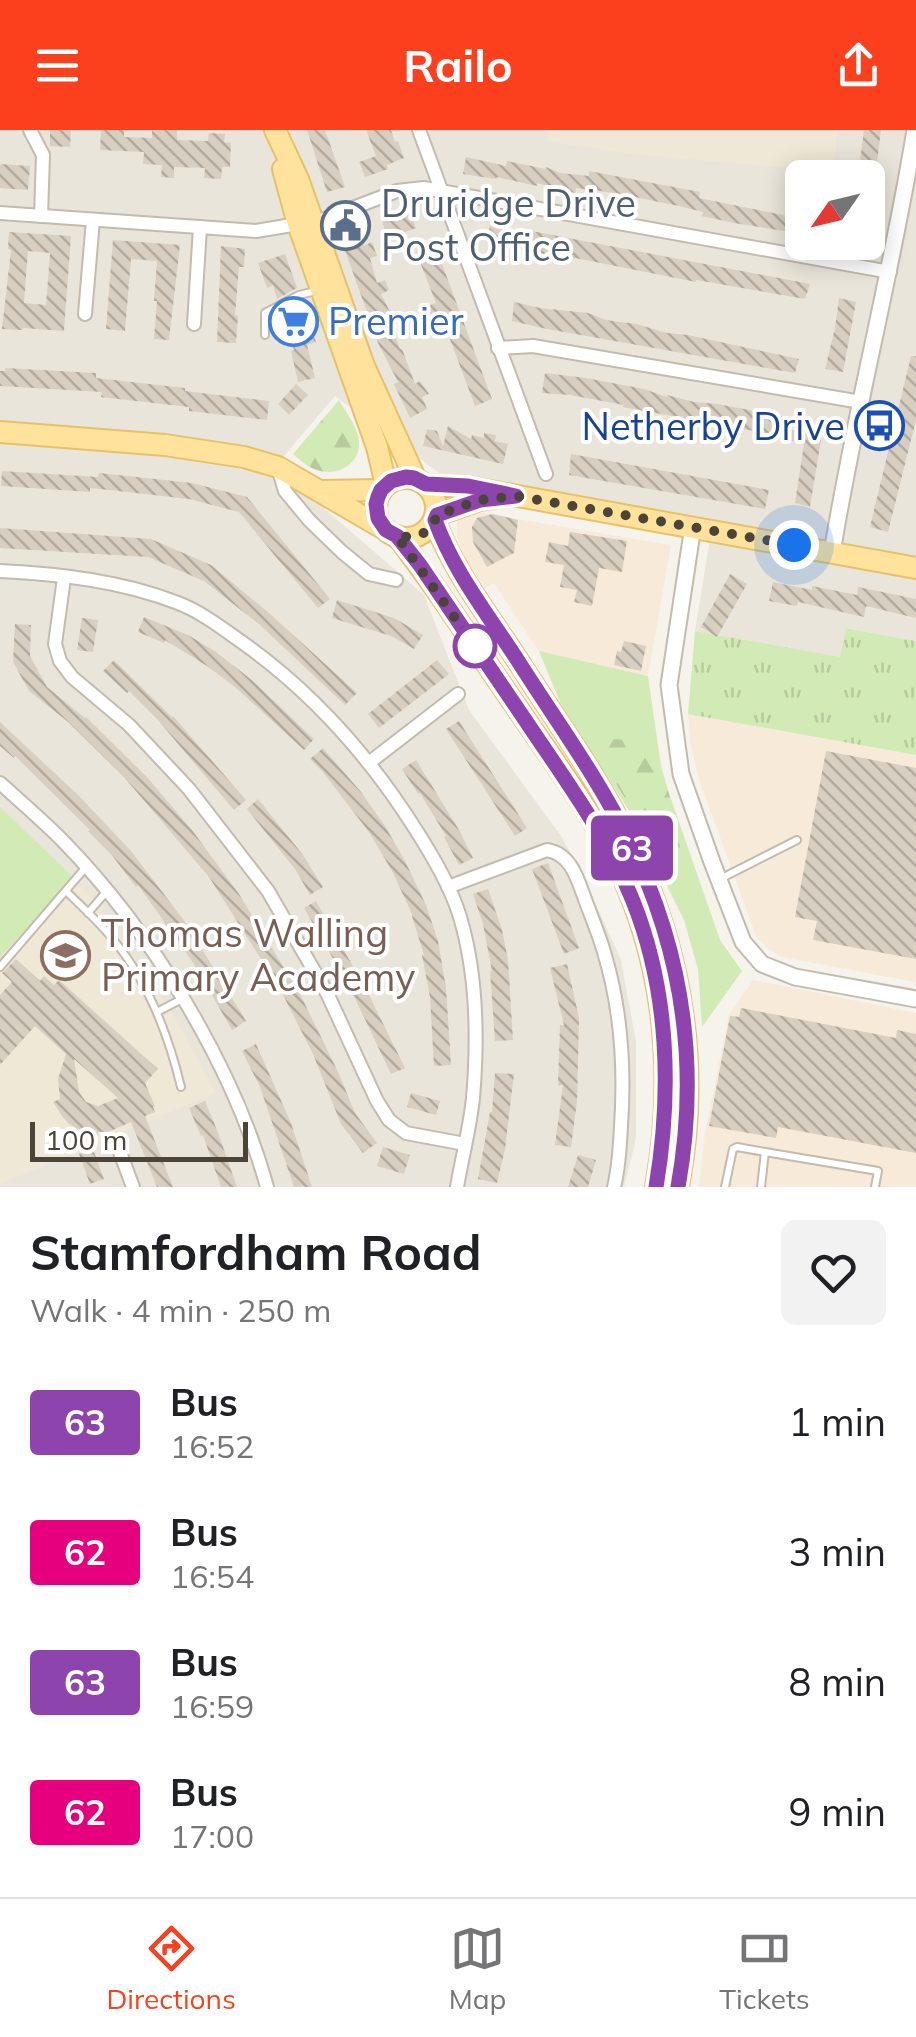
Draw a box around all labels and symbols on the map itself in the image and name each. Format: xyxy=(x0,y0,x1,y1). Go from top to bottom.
north arrow xyxy=(785,160,885,260)
place label: Druridge Drive Post Office xyxy=(381,179,636,271)
public building icon: Druridge Drive Post Office xyxy=(320,199,372,251)
supermarket icon: Premier xyxy=(267,295,319,347)
place label: Premier xyxy=(328,297,464,345)
bus stop icon: Netherby Drive xyxy=(854,400,906,452)
place label: Netherby Drive xyxy=(582,402,845,450)
your location xyxy=(769,520,819,570)
unlabelled marker xyxy=(454,625,496,667)
line badge: 63 xyxy=(587,816,677,880)
place label: Thomas Walling Primary Academy xyxy=(101,909,415,1001)
school or university icon: Thomas Walling Primary Academy xyxy=(40,929,92,981)
scale bar xyxy=(30,1117,248,1162)

